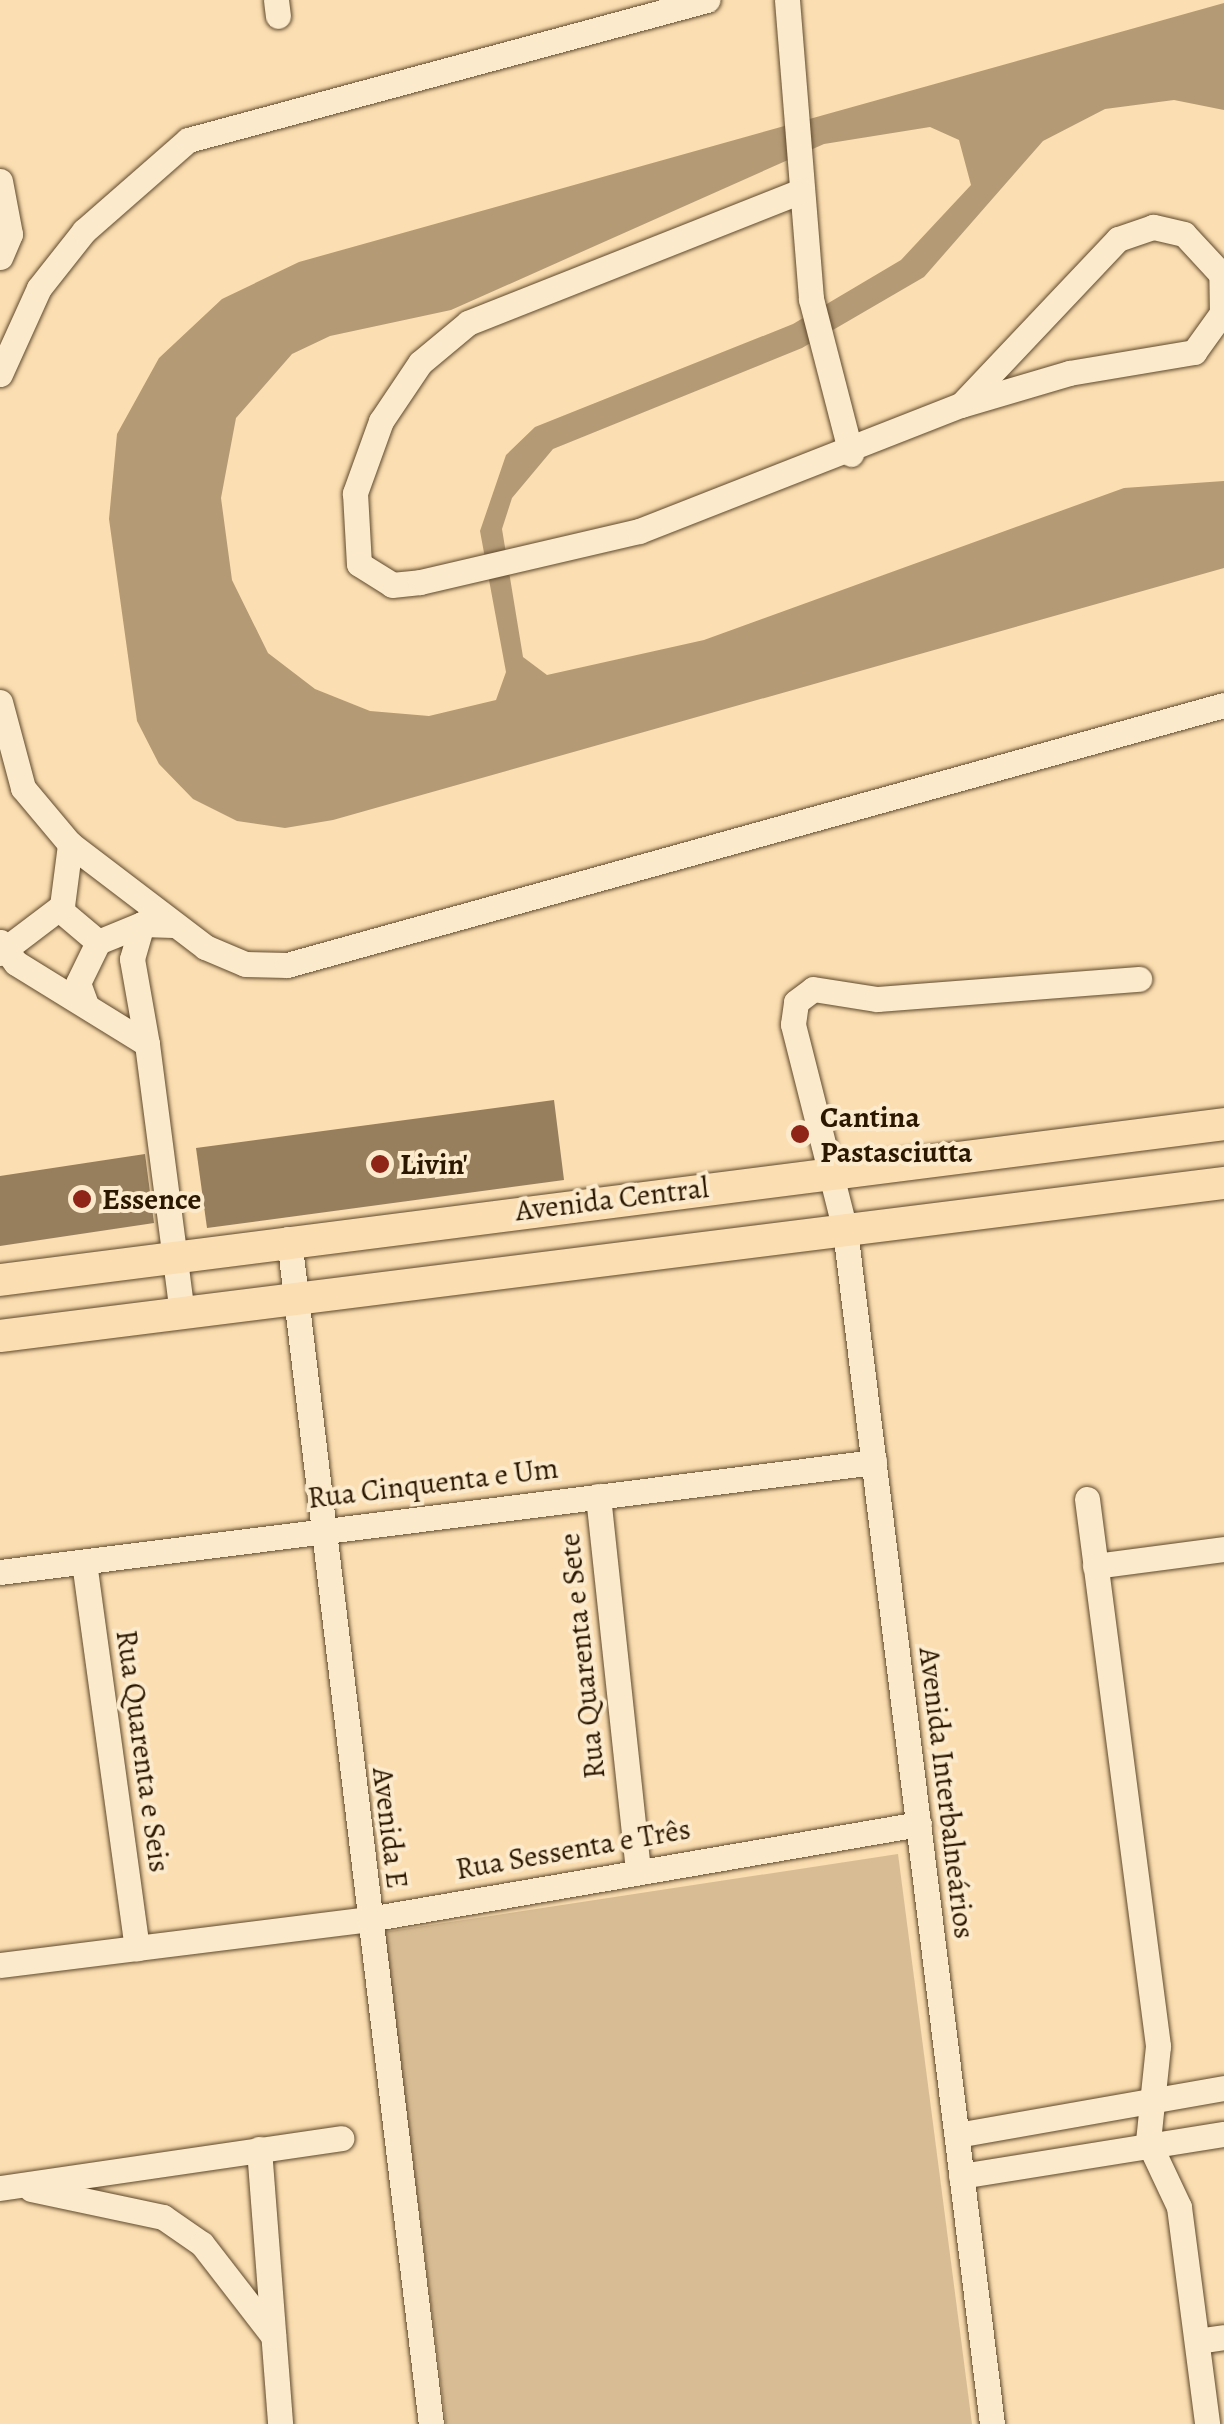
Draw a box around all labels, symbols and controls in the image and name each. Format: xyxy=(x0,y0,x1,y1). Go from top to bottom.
place label: Cantina Pastasciutta xyxy=(820,1099,973,1170)
marker: Cantina Pastasciutta xyxy=(789,1123,811,1145)
place label: Livin' xyxy=(400,1146,468,1182)
marker: Livin' xyxy=(369,1153,391,1175)
street label: Avenida Central xyxy=(513,1169,711,1229)
place label: Essence xyxy=(102,1181,201,1217)
marker: Essence xyxy=(71,1188,93,1210)
street label: Rua Cinquenta e Um xyxy=(306,1450,560,1516)
street label: Rua Quarenta e Sete xyxy=(551,1531,613,1781)
street label: Rua Quarenta e Seis xyxy=(108,1628,178,1874)
street label: Avenida Interbalneários xyxy=(911,1645,983,1941)
street label: Avenida E xyxy=(365,1765,415,1891)
street label: Rua Sessenta e Três xyxy=(453,1811,693,1887)

